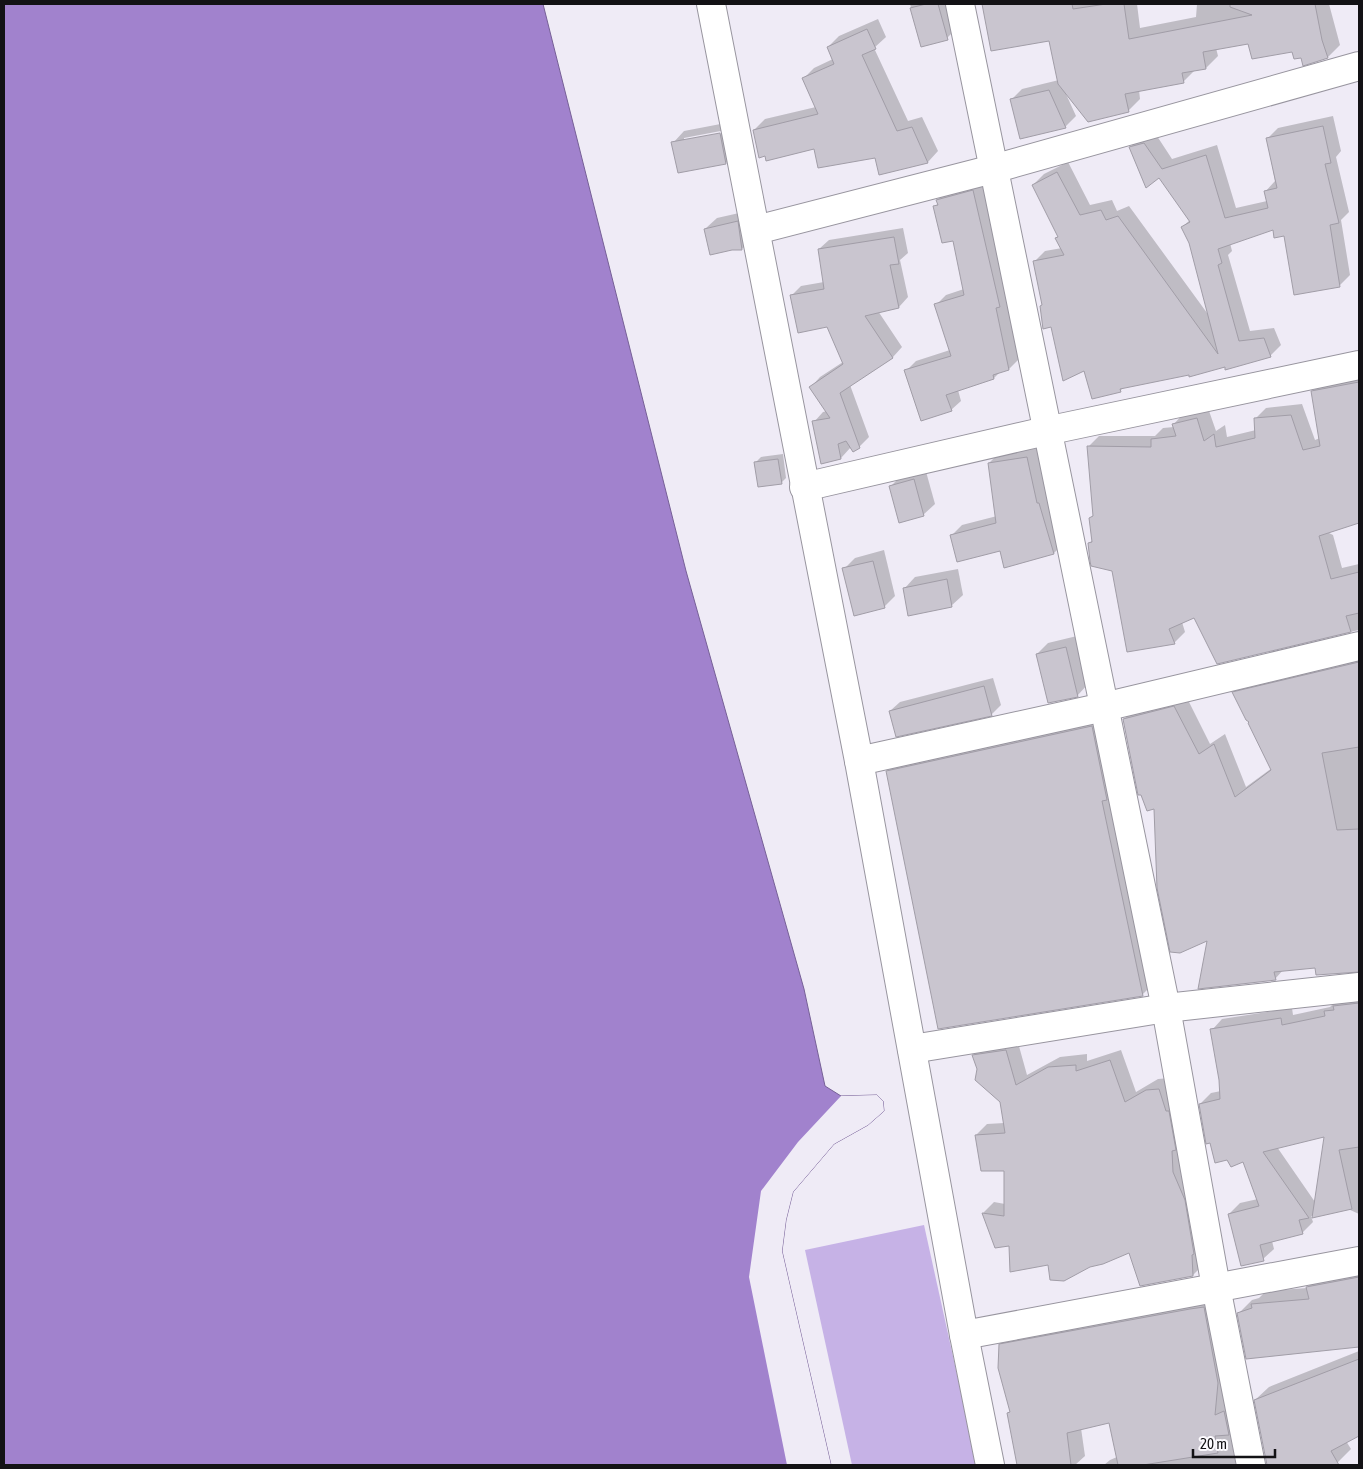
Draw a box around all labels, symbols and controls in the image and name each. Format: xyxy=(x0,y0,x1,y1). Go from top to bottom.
scale bar xyxy=(1193,1426,1276,1458)
text: 20 m xyxy=(1200,1435,1227,1452)

